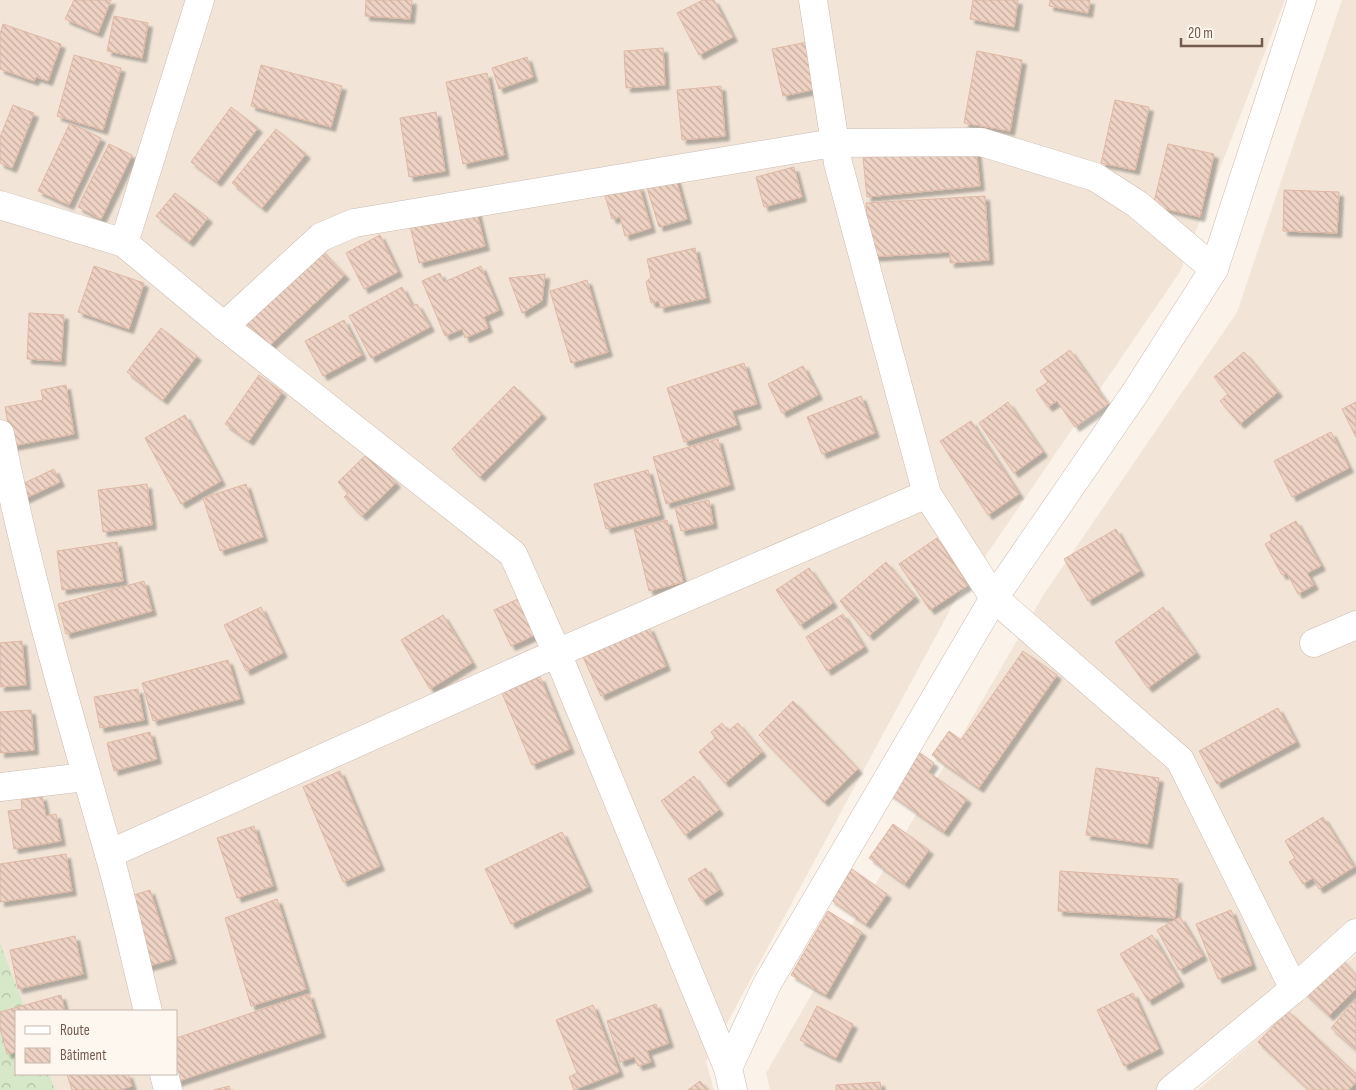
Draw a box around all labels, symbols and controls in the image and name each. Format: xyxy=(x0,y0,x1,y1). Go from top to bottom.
scale bar xyxy=(1181,15,1262,47)
text: 20 m xyxy=(1188,24,1213,43)
legend xyxy=(15,1010,178,1075)
text: Route xyxy=(60,1021,90,1040)
text: Bâtiment xyxy=(60,1046,107,1065)

